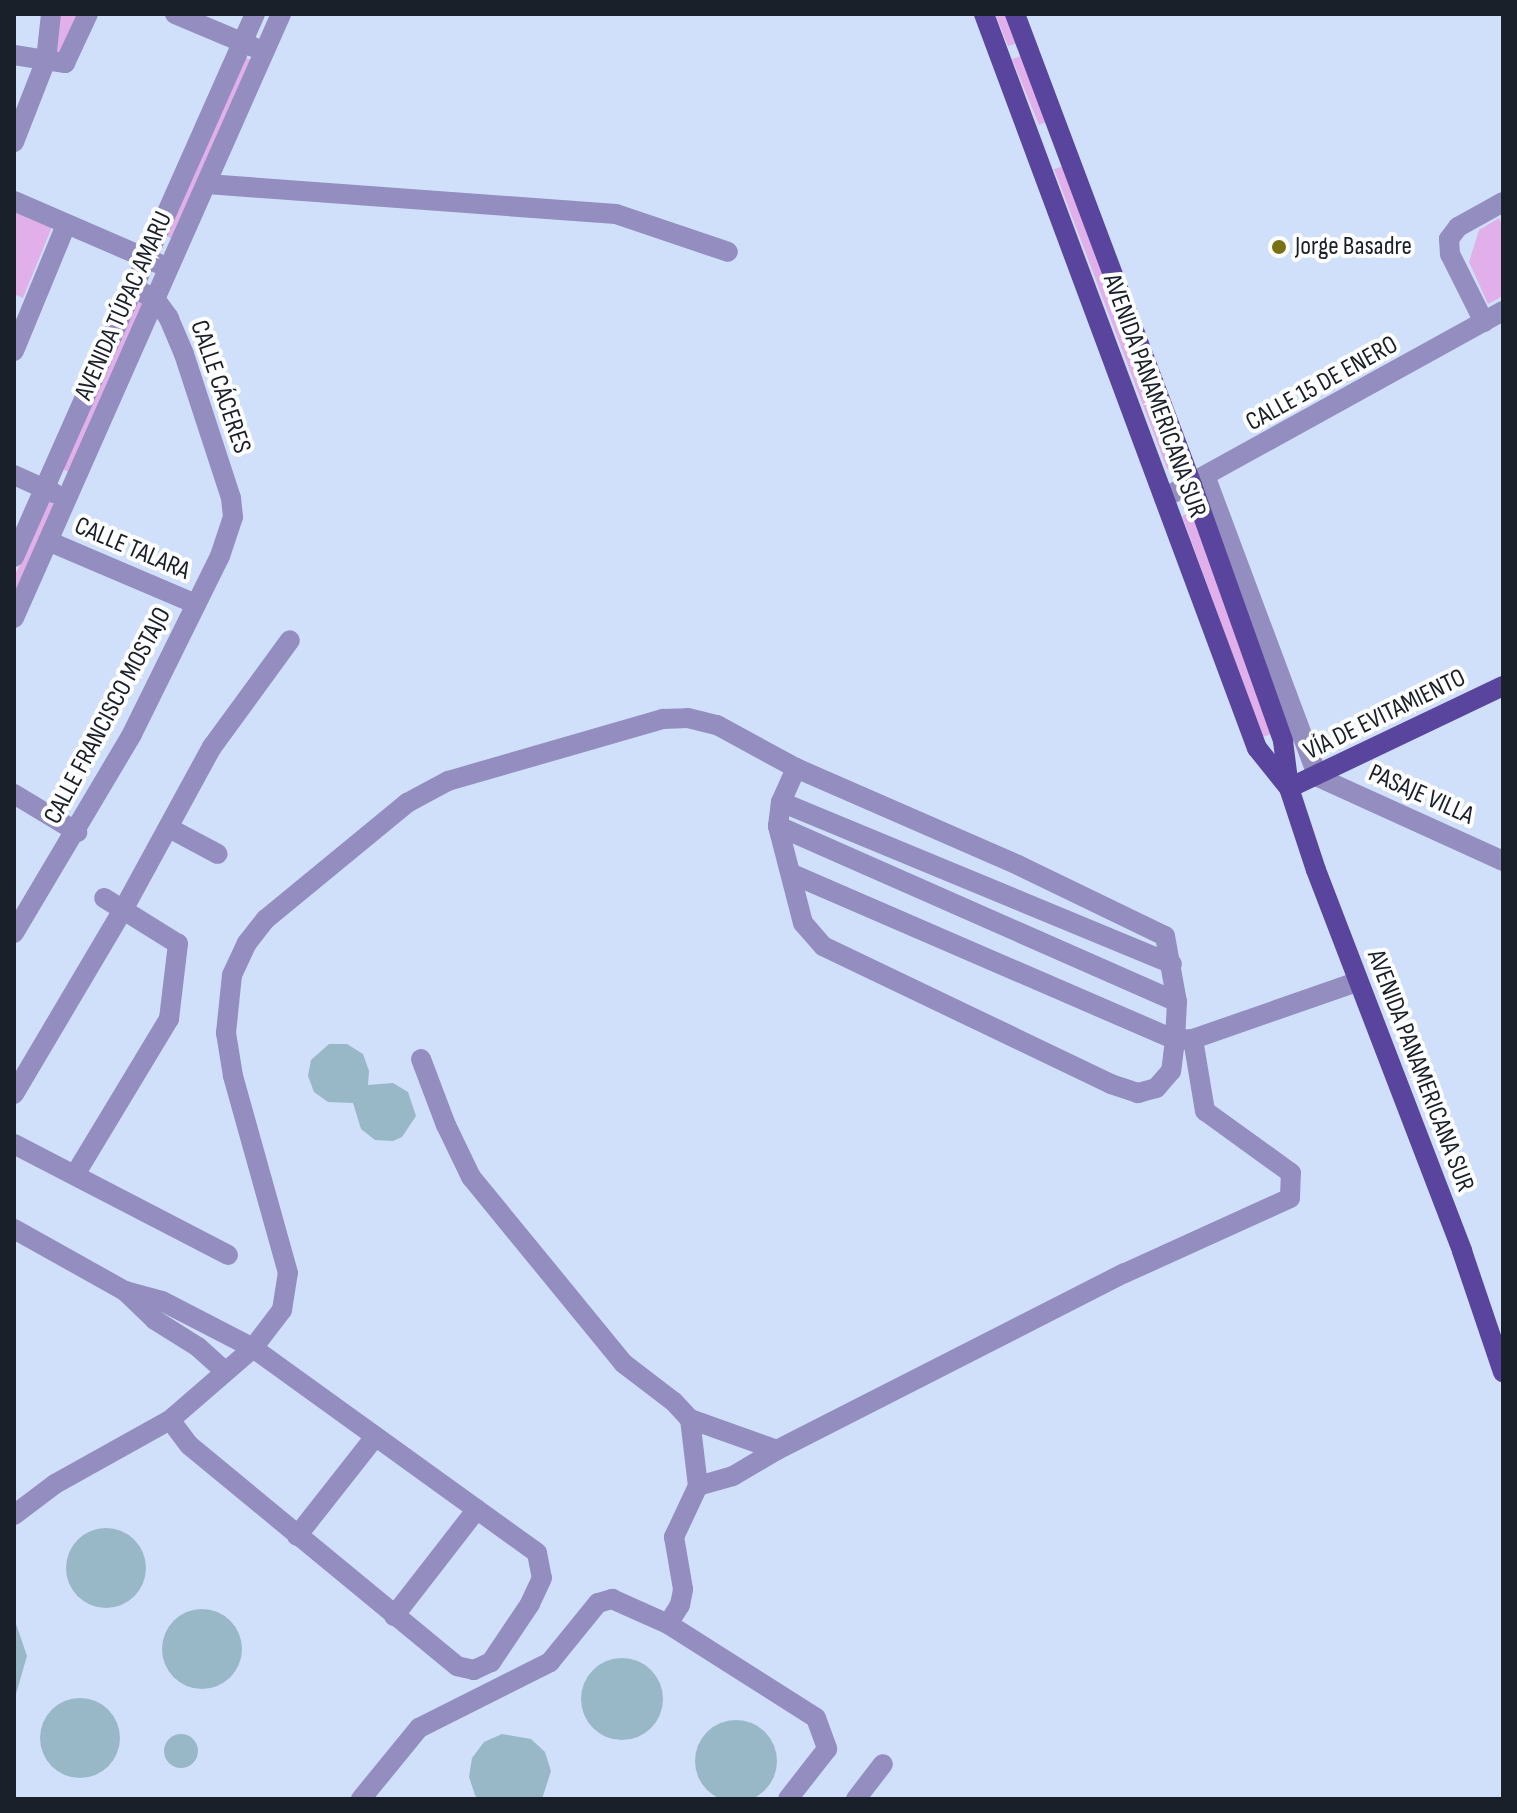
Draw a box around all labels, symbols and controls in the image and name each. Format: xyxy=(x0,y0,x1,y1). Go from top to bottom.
street label: AVENIDA TÚPAC AMARU xyxy=(68,207,180,405)
place label: Jorge Basadre xyxy=(1295,231,1412,263)
marker: Jorge Basadre xyxy=(1270,238,1288,256)
street label: AVENIDA PANAMERICANA SUR xyxy=(1095,270,1213,522)
street label: CALLE CÁCERES xyxy=(183,316,257,458)
street label: CALLE 15 DE ENERO xyxy=(1241,330,1403,438)
street label: CALLE TALARA xyxy=(70,511,194,587)
street label: CALLE FRANCISCO MOSTAJO xyxy=(38,602,178,830)
street label: VÍA DE EVITAMIENTO xyxy=(1299,662,1471,768)
street label: PASAJE VILLA xyxy=(1364,758,1478,832)
street label: AVENIDA PANAMERICANA SUR xyxy=(1359,946,1481,1196)

